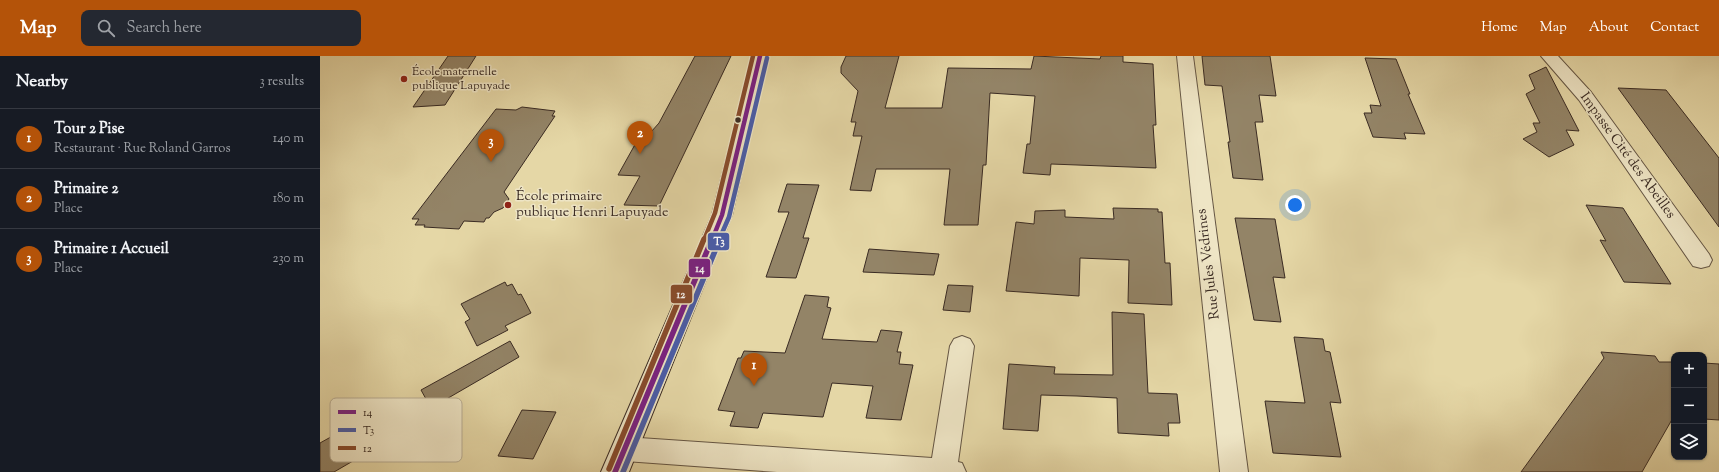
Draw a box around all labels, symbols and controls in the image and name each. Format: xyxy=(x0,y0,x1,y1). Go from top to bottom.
search box xyxy=(81,10,361,46)
text: Map xyxy=(20,15,57,42)
icon: search xyxy=(95,17,117,39)
text: Search here xyxy=(127,18,202,39)
text: Home xyxy=(1481,18,1518,38)
text: Map xyxy=(1540,18,1567,38)
text: About xyxy=(1589,18,1628,38)
text: Contact xyxy=(1650,18,1699,38)
place label: École maternelle publique Lapuyade xyxy=(412,63,511,95)
text: Nearby xyxy=(16,70,68,94)
text: 3 results xyxy=(259,73,304,91)
marker: École maternelle publique Lapuyade xyxy=(399,74,409,84)
street label: Impasse Cité des Abeilles xyxy=(1574,89,1680,223)
unlabelled marker xyxy=(733,115,743,125)
text: Tour 2 Pise xyxy=(54,119,125,140)
pin: 2 xyxy=(627,121,653,154)
pin: 3 xyxy=(478,129,504,162)
text: 1 xyxy=(27,130,31,148)
text: 140 m xyxy=(273,130,304,148)
text: Restaurant · Rue Roland Garros xyxy=(54,140,231,158)
text: Primaire 2 xyxy=(54,179,118,200)
place label: École primaire publique Henri Lapuyade xyxy=(516,187,668,223)
text: 2 xyxy=(26,190,32,208)
text: 180 m xyxy=(273,190,304,208)
your location xyxy=(1285,195,1305,215)
text: Place xyxy=(54,200,83,218)
marker: École primaire publique Henri Lapuyade xyxy=(503,200,513,210)
street label: Rue Jules Védrines xyxy=(1192,207,1226,321)
line badge: T3 xyxy=(707,232,730,251)
text: T3 xyxy=(712,234,725,250)
text: Primaire 1 Accueil xyxy=(54,239,169,260)
text: 3 xyxy=(26,250,32,268)
text: 230 m xyxy=(272,250,304,268)
line badge: 14 xyxy=(688,258,711,278)
text: Place xyxy=(54,260,83,278)
text: 14 xyxy=(694,261,705,277)
line badge: 12 xyxy=(670,284,693,304)
text: 12 xyxy=(676,287,686,303)
map controls xyxy=(1671,352,1707,460)
button: + xyxy=(1671,352,1707,388)
pin: 1 xyxy=(741,353,767,386)
button: − xyxy=(1671,388,1707,424)
legend xyxy=(330,398,462,462)
text: 14 xyxy=(363,405,373,421)
text: T3 xyxy=(363,423,374,439)
button: layers xyxy=(1671,424,1707,460)
text: 12 xyxy=(363,441,372,457)

